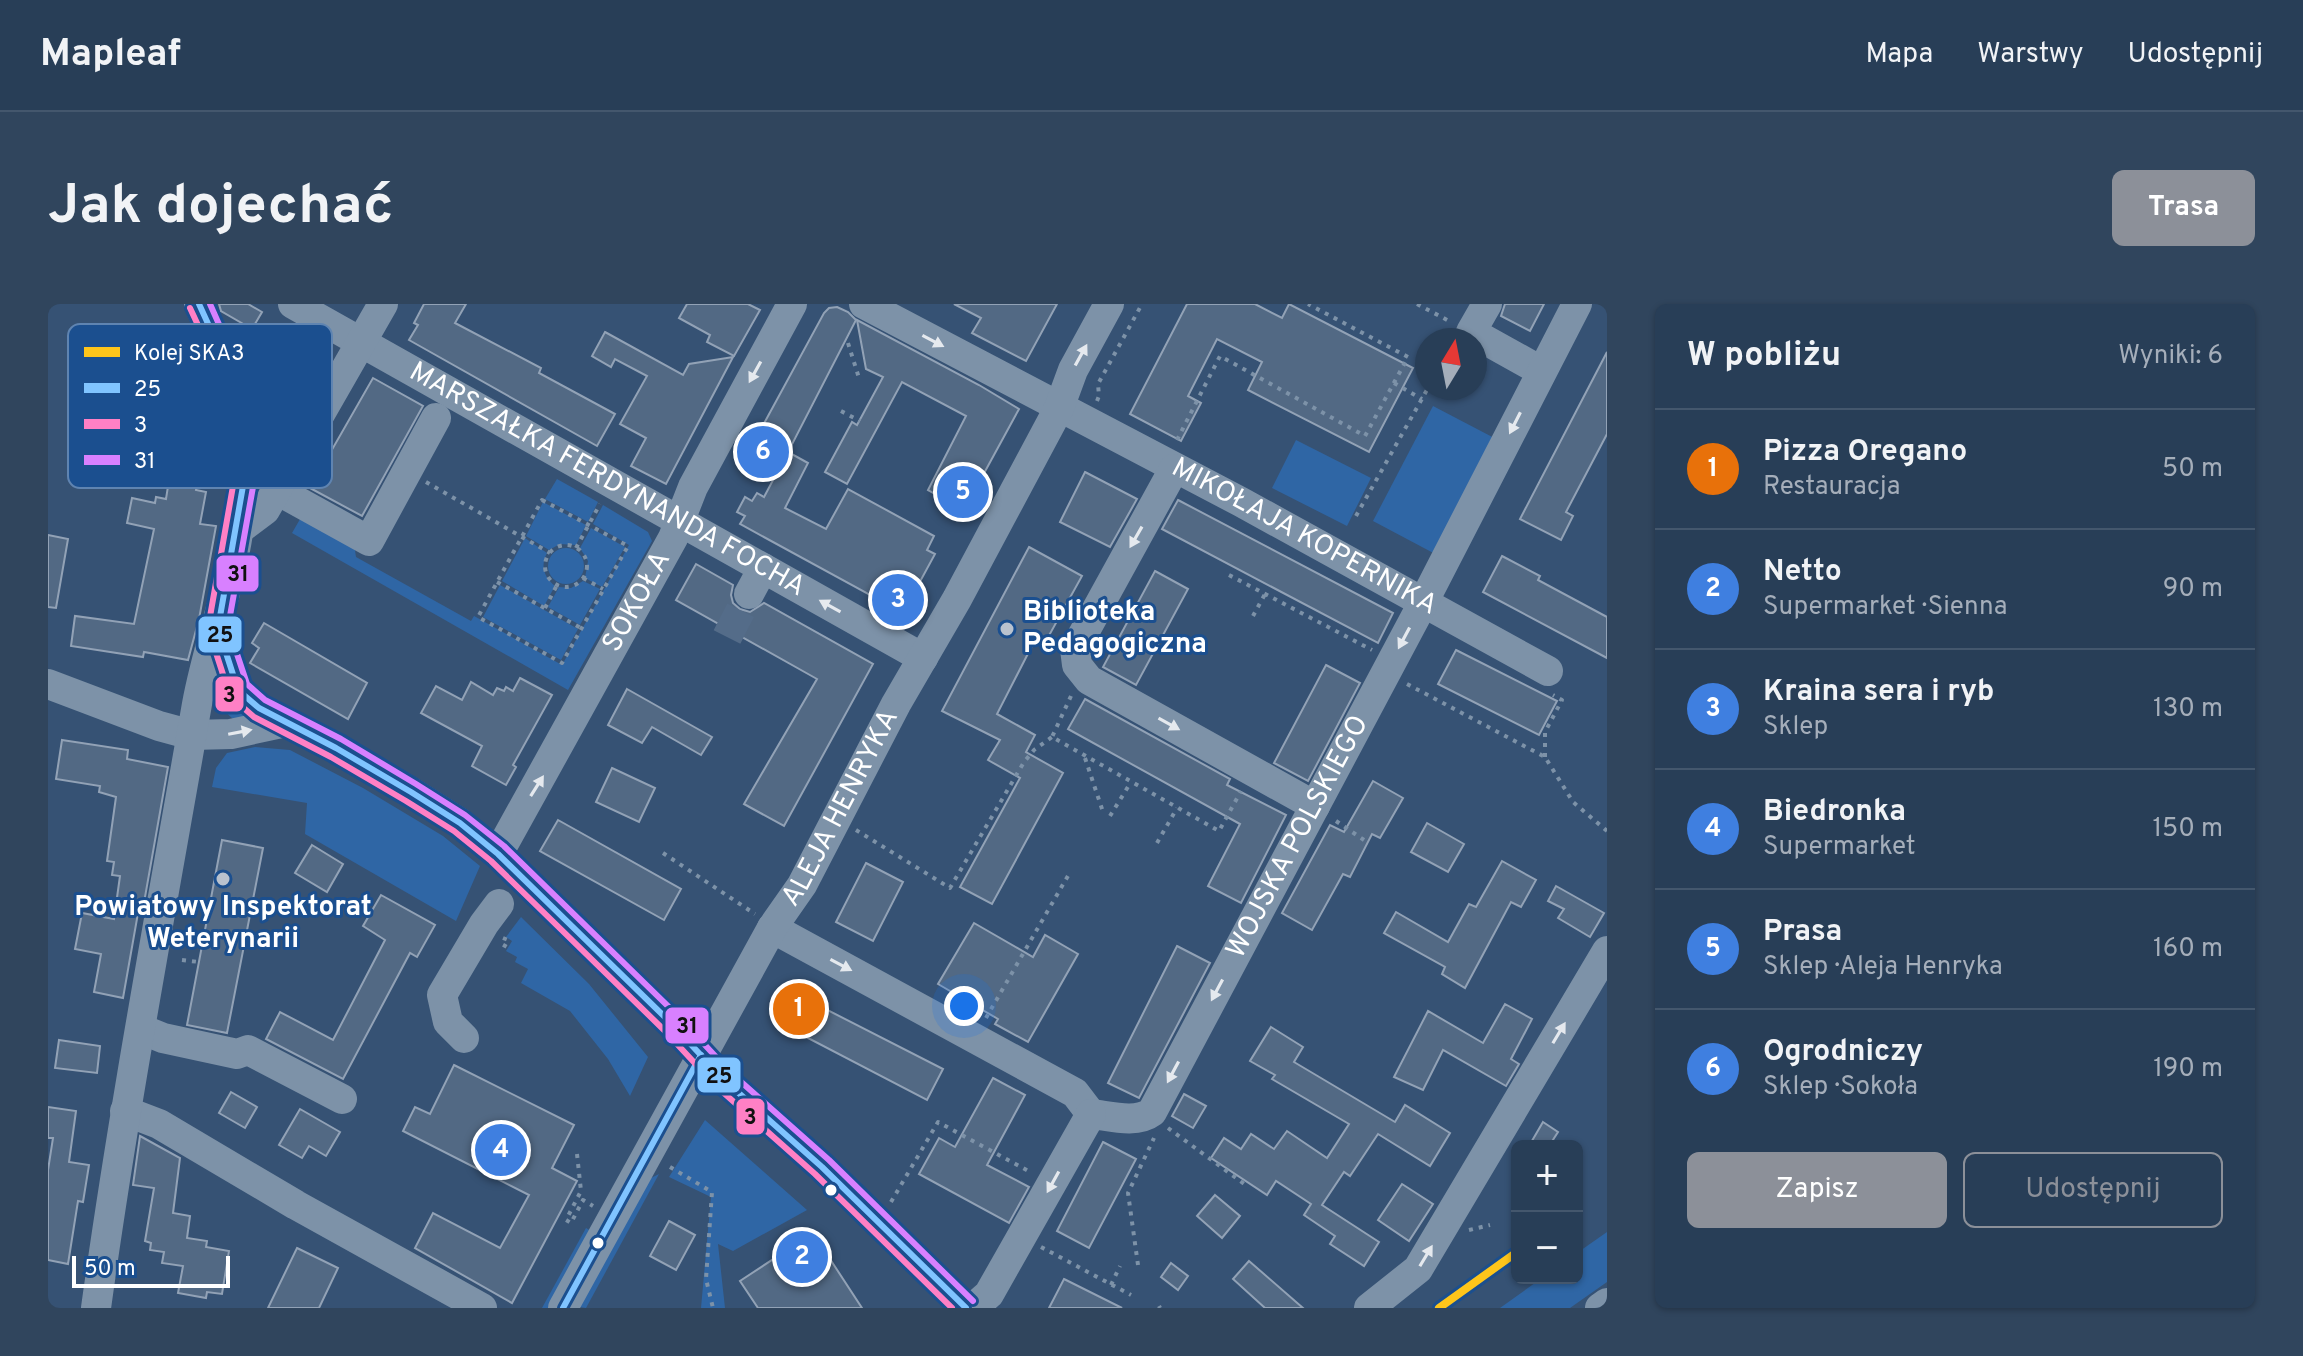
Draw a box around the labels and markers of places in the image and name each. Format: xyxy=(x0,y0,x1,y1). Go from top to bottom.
pin: 6 xyxy=(737,422,789,482)
pin: 5 xyxy=(937,462,989,522)
pin: 3 xyxy=(872,570,924,630)
place label: Biblioteka Pedagogiczna xyxy=(1023,595,1207,663)
marker: Biblioteka Pedagogiczna xyxy=(998,620,1016,638)
marker: Powiatowy Inspektorat Weterynarii xyxy=(214,870,232,888)
place label: Powiatowy Inspektorat Weterynarii xyxy=(74,890,372,958)
pin: 1 xyxy=(773,979,825,1039)
pin: 4 xyxy=(475,1120,527,1180)
unlabelled marker xyxy=(823,1182,839,1198)
pin: 2 xyxy=(776,1227,828,1287)
unlabelled marker xyxy=(590,1235,606,1251)

